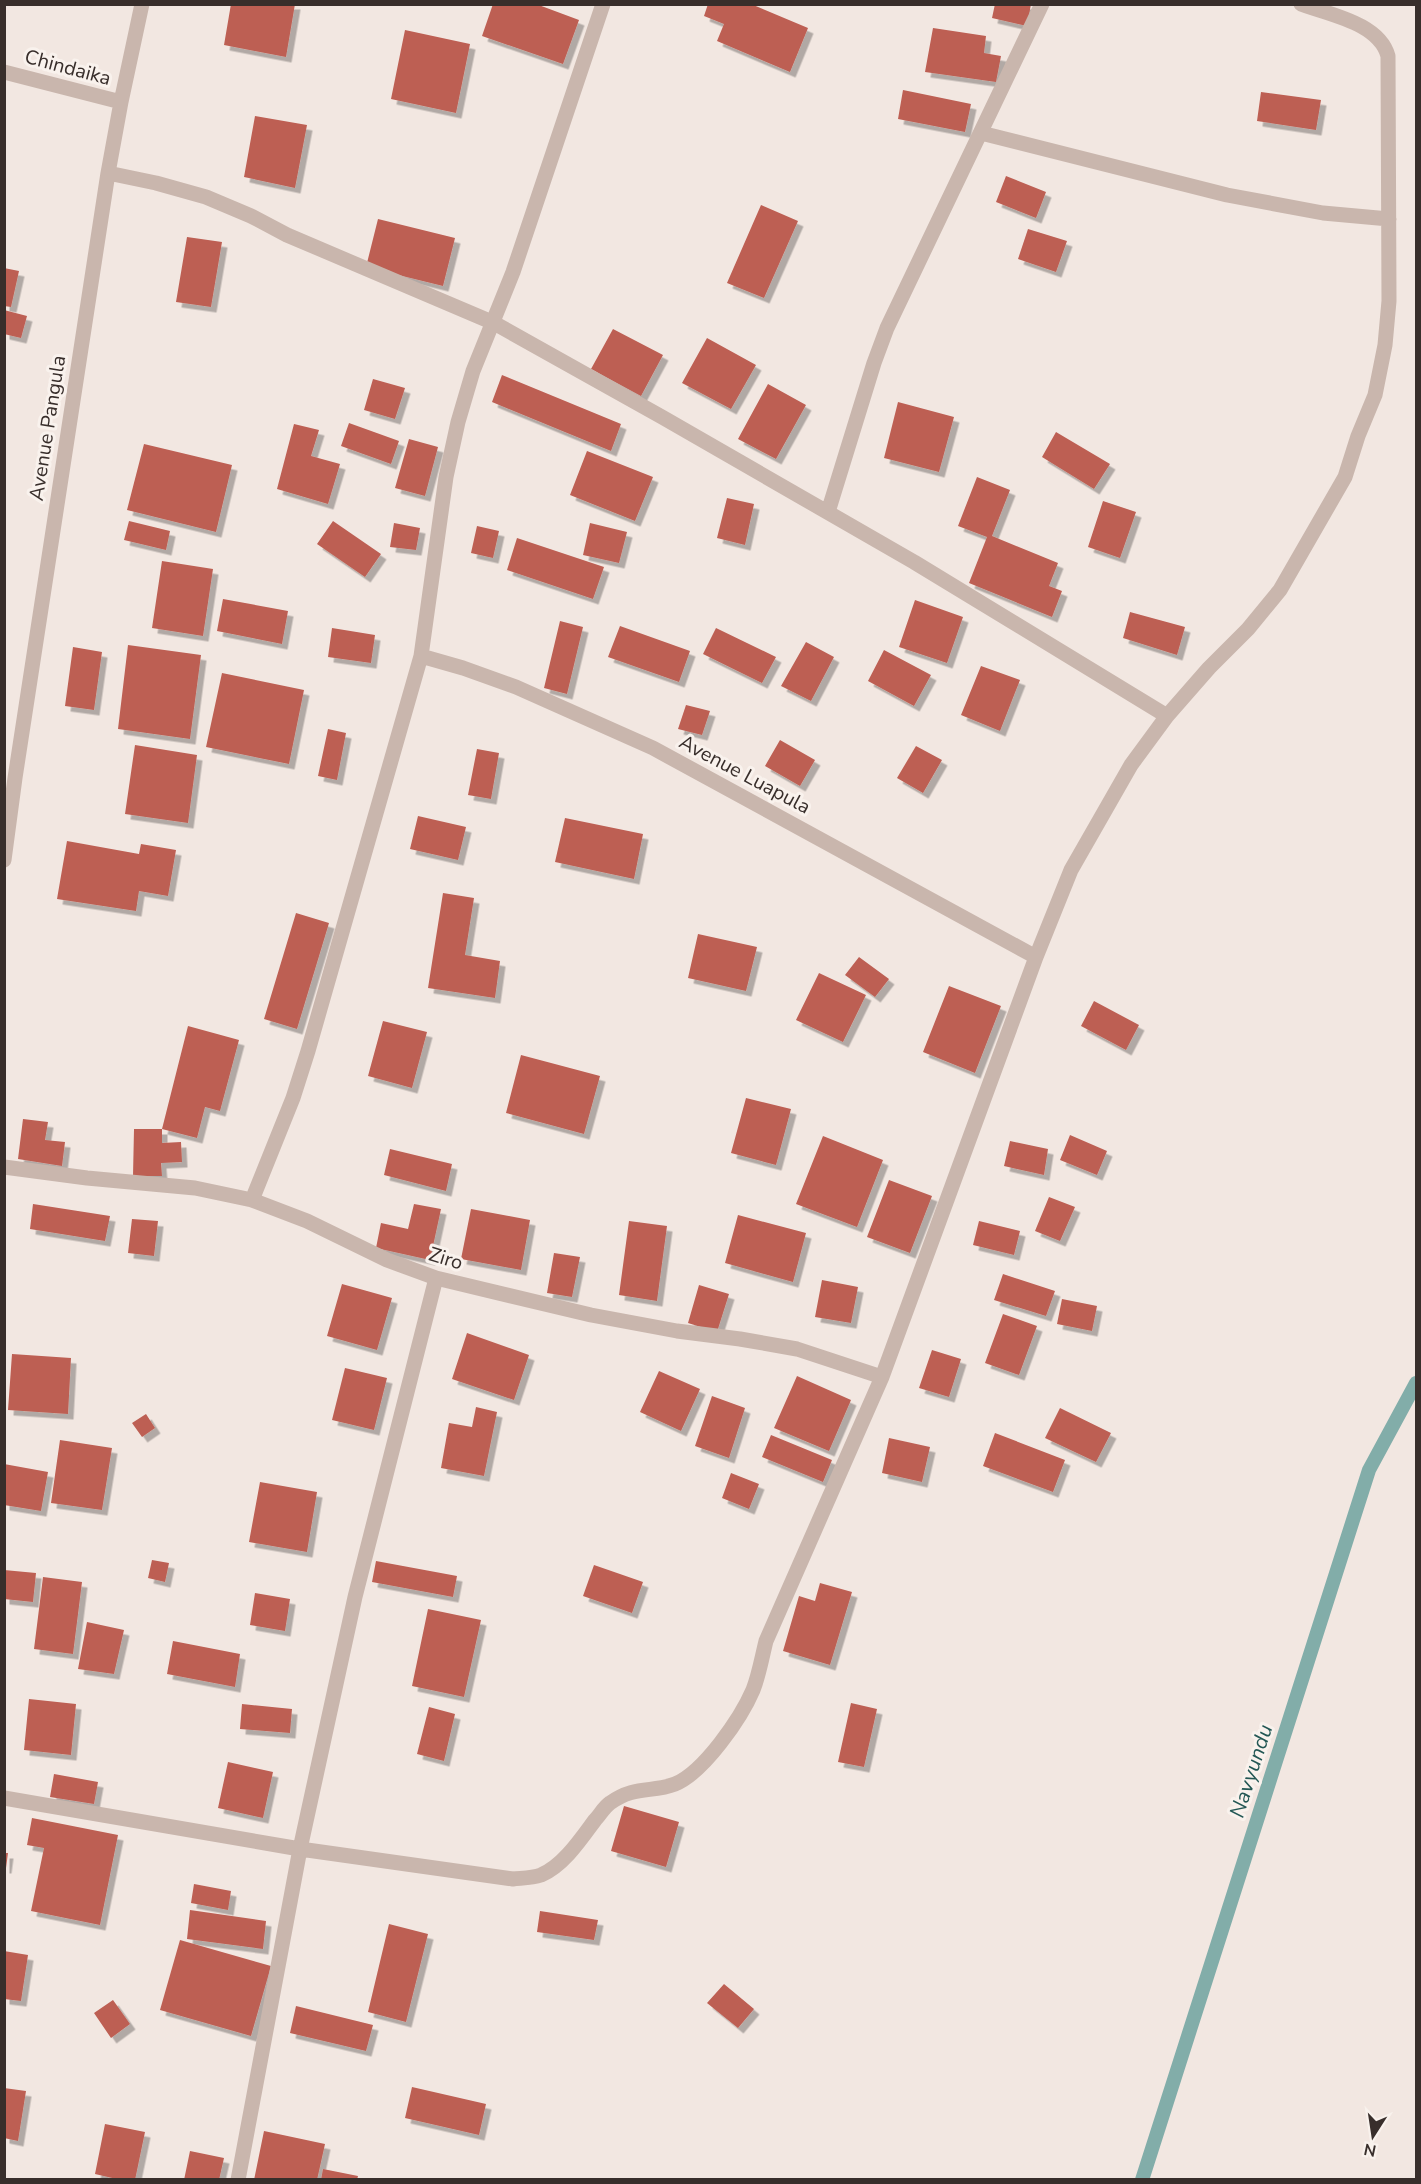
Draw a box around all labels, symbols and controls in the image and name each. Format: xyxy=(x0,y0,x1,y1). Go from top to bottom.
street label: Chindaika xyxy=(22,43,114,92)
street label: Avenue Pangula xyxy=(23,353,72,503)
street label: Avenue Luapula xyxy=(674,728,815,820)
street label: Ziro xyxy=(425,1241,466,1276)
water label: Navyundu xyxy=(1223,1721,1279,1821)
north arrow xyxy=(1343,2106,1403,2166)
text: N xyxy=(1362,2138,1378,2162)

